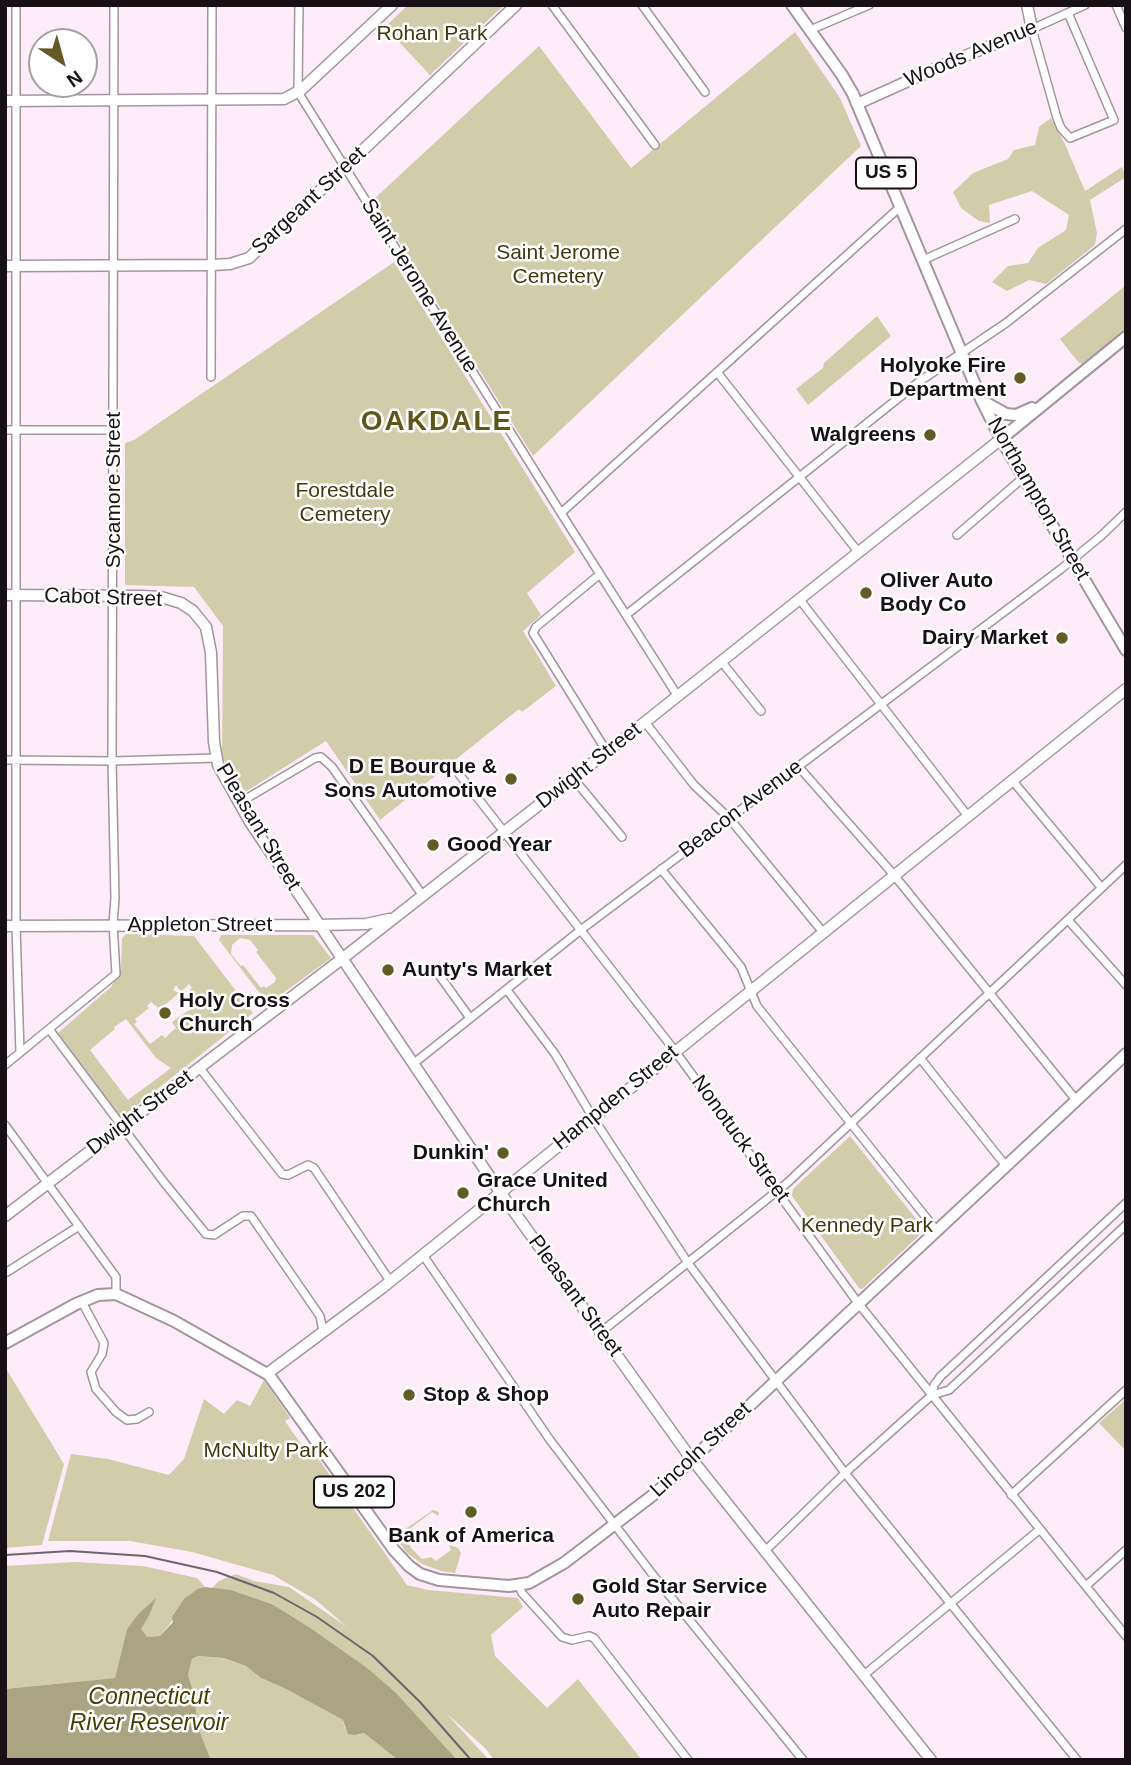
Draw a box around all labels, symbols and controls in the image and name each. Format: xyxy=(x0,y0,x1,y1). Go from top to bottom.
street label: Woods Avenue xyxy=(901,15,1041,93)
park label: Rohan Park xyxy=(377,21,487,47)
north arrow xyxy=(28,28,98,98)
text: N xyxy=(63,66,86,91)
street label: Sargeant Street xyxy=(247,142,371,260)
road number: US 5 xyxy=(856,158,916,188)
street label: Saint Jerome Avenue xyxy=(355,194,483,378)
park label: Saint Jerome Cemetery xyxy=(496,240,620,290)
place label: Holyoke Fire Department xyxy=(880,353,1006,403)
marker: Holyoke Fire Department xyxy=(1012,370,1028,386)
district label: OAKDALE xyxy=(362,405,512,439)
street label: Sycamore Street xyxy=(101,412,127,568)
street label: Northampton Street xyxy=(981,413,1095,585)
place label: Walgreens xyxy=(811,422,916,448)
marker: Walgreens xyxy=(922,427,938,443)
park label: Forestdale Cemetery xyxy=(295,478,395,528)
place label: Oliver Auto Body Co xyxy=(880,568,993,618)
street label: Cabot Street xyxy=(44,583,162,613)
marker: Oliver Auto Body Co xyxy=(858,585,874,601)
place label: Dairy Market xyxy=(922,625,1048,651)
marker: Dairy Market xyxy=(1054,630,1070,646)
street label: Dwight Street xyxy=(532,717,646,815)
place label: D E Bourque & Sons Automotive xyxy=(324,754,497,804)
street label: Beacon Avenue xyxy=(674,754,808,864)
street label: Pleasant Street xyxy=(210,759,306,895)
marker: D E Bourque & Sons Automotive xyxy=(503,771,519,787)
place label: Good Year xyxy=(447,832,552,858)
marker: Good Year xyxy=(425,837,441,853)
street label: Appleton Street xyxy=(128,912,272,938)
place label: Aunty's Market xyxy=(402,957,552,983)
marker: Aunty's Market xyxy=(380,962,396,978)
place label: Holy Cross Church xyxy=(179,988,290,1038)
marker: Holy Cross Church xyxy=(157,1005,173,1021)
street label: Hampden Street xyxy=(549,1040,683,1156)
street label: Dwight Street xyxy=(82,1065,198,1161)
street label: Nonotuck Street xyxy=(686,1071,794,1207)
place label: Dunkin' xyxy=(413,1140,489,1166)
marker: Dunkin' xyxy=(495,1145,511,1161)
place label: Grace United Church xyxy=(477,1168,608,1218)
marker: Grace United Church xyxy=(455,1185,471,1201)
park label: Kennedy Park xyxy=(801,1213,933,1239)
street label: Pleasant Street xyxy=(523,1231,627,1361)
place label: Stop & Shop xyxy=(423,1382,549,1408)
marker: Stop & Shop xyxy=(401,1387,417,1403)
street label: Lincoln Street xyxy=(645,1397,757,1503)
park label: McNulty Park xyxy=(204,1438,328,1464)
road number: US 202 xyxy=(314,1476,394,1508)
marker: Bank of America xyxy=(463,1504,479,1520)
place label: Bank of America xyxy=(388,1523,554,1549)
place label: Gold Star Service Auto Repair xyxy=(592,1574,767,1624)
marker: Gold Star Service Auto Repair xyxy=(570,1591,586,1607)
water label: Connecticut River Reservoir xyxy=(70,1684,228,1738)

